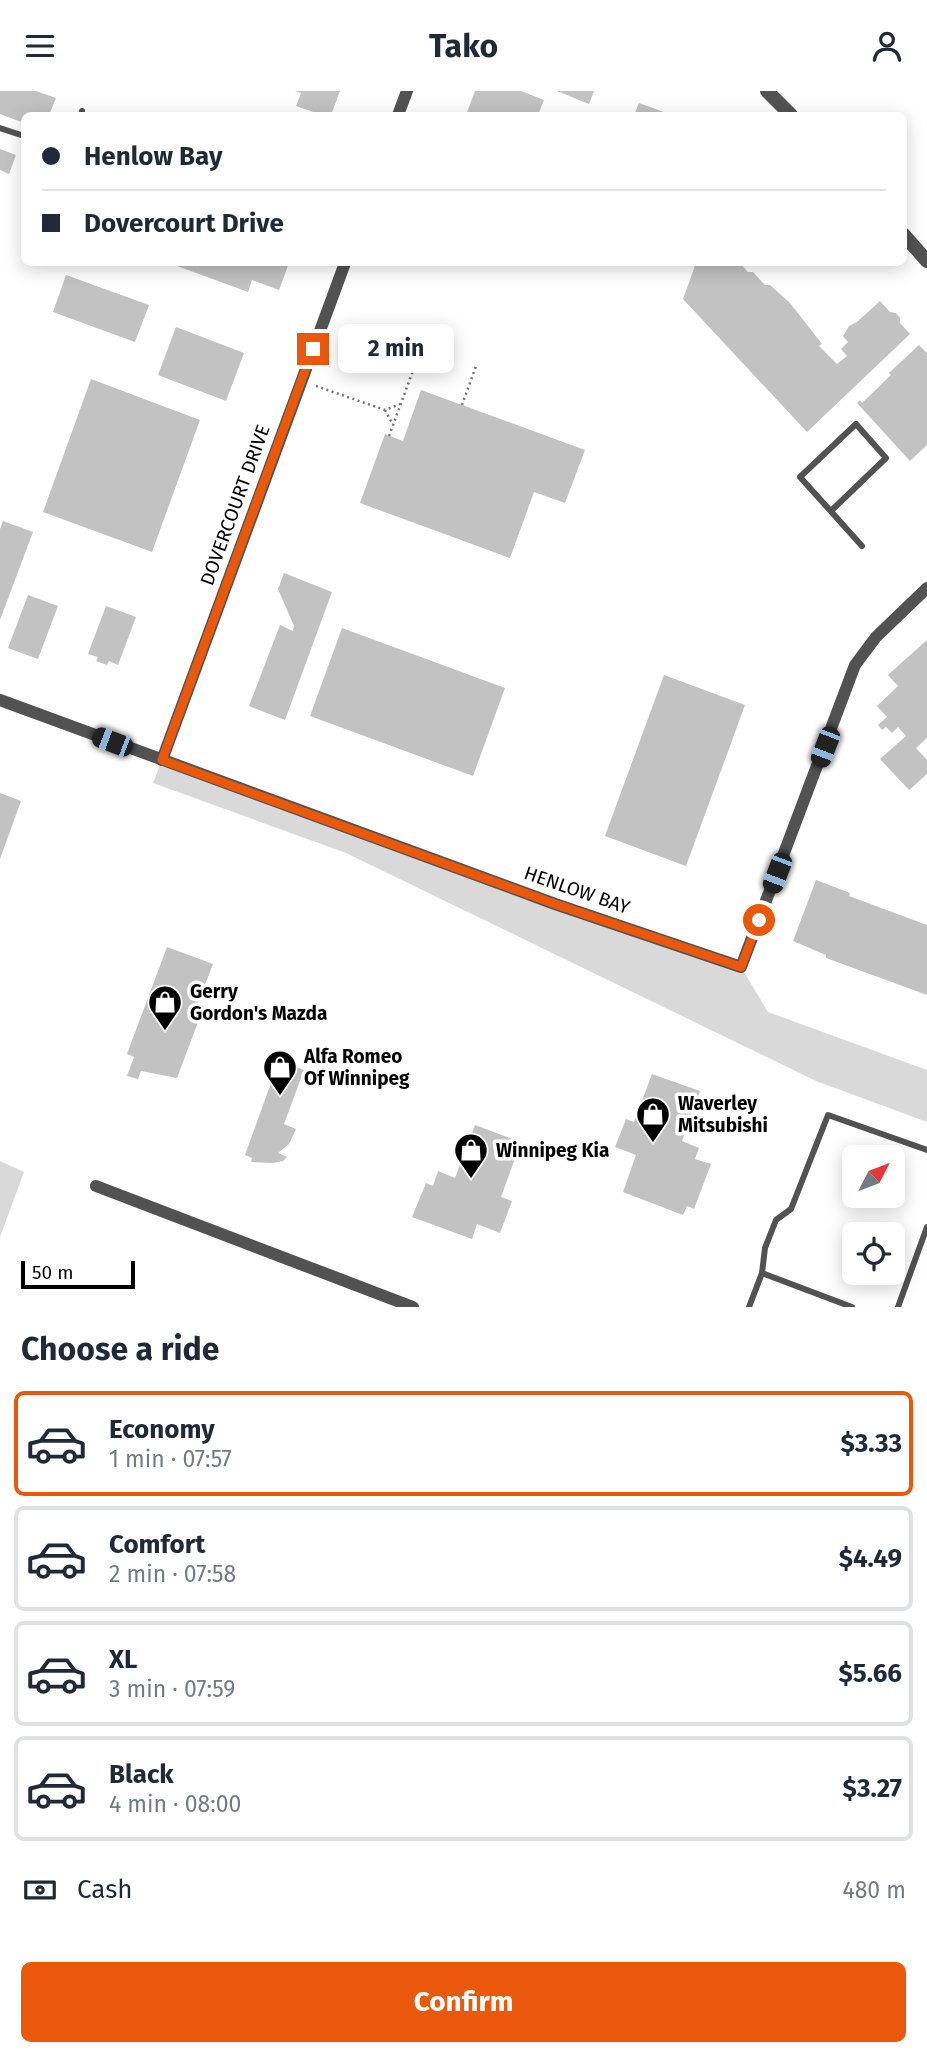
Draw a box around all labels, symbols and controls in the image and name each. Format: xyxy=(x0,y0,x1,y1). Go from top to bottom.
icon: menu xyxy=(21,27,59,65)
text: Tako xyxy=(429,27,498,65)
icon: person xyxy=(868,27,906,65)
text: Henlow Bay xyxy=(84,141,222,172)
text: Dovercourt Drive xyxy=(84,208,284,239)
callout: 2 min xyxy=(338,324,453,373)
route end xyxy=(297,333,329,365)
text: 2 min xyxy=(368,334,424,362)
street label: DOVERCOURT DRIVE xyxy=(195,421,275,589)
car xyxy=(808,724,843,770)
car xyxy=(89,725,136,759)
car xyxy=(760,850,795,896)
street label: HENLOW BAY xyxy=(521,861,633,919)
route start xyxy=(743,904,775,936)
place label: Gerry Gordon's Mazda xyxy=(190,980,327,1025)
shop icon: Gerry Gordon's Mazda xyxy=(146,983,184,1032)
place label: Alfa Romeo Of Winnipeg xyxy=(303,1045,410,1090)
shop icon: Alfa Romeo Of Winnipeg xyxy=(261,1048,299,1097)
place label: Waverley Mitsubishi xyxy=(678,1092,768,1137)
shop icon: Waverley Mitsubishi xyxy=(634,1095,672,1144)
shop icon: Winnipeg Kia xyxy=(452,1131,490,1180)
place label: Winnipeg Kia xyxy=(496,1139,609,1162)
north arrow xyxy=(842,1145,905,1207)
map controls xyxy=(842,1145,905,1285)
button: locate xyxy=(842,1222,905,1285)
scale bar xyxy=(21,1258,135,1290)
text: 50 m xyxy=(32,1261,73,1284)
text: Choose a ride xyxy=(21,1330,219,1368)
icon: car xyxy=(25,1412,88,1475)
text: Economy xyxy=(109,1414,215,1445)
text: $3.33 xyxy=(841,1428,902,1459)
text: 1 min · 07:57 xyxy=(109,1445,232,1473)
icon: car xyxy=(25,1527,88,1590)
text: Comfort xyxy=(109,1529,205,1560)
text: $4.49 xyxy=(839,1543,902,1574)
text: 2 min · 07:58 xyxy=(109,1560,236,1588)
icon: car xyxy=(25,1642,88,1705)
text: XL xyxy=(109,1644,137,1675)
text: $5.66 xyxy=(838,1658,902,1689)
text: 3 min · 07:59 xyxy=(109,1675,235,1703)
icon: car xyxy=(25,1757,88,1820)
text: Black xyxy=(109,1759,174,1790)
text: $3.27 xyxy=(843,1773,902,1804)
text: 4 min · 08:00 xyxy=(109,1790,241,1818)
icon: cash xyxy=(21,1871,59,1909)
text: Cash xyxy=(77,1874,133,1905)
text: 480 m xyxy=(842,1876,906,1904)
button: Confirm xyxy=(21,1962,906,2042)

